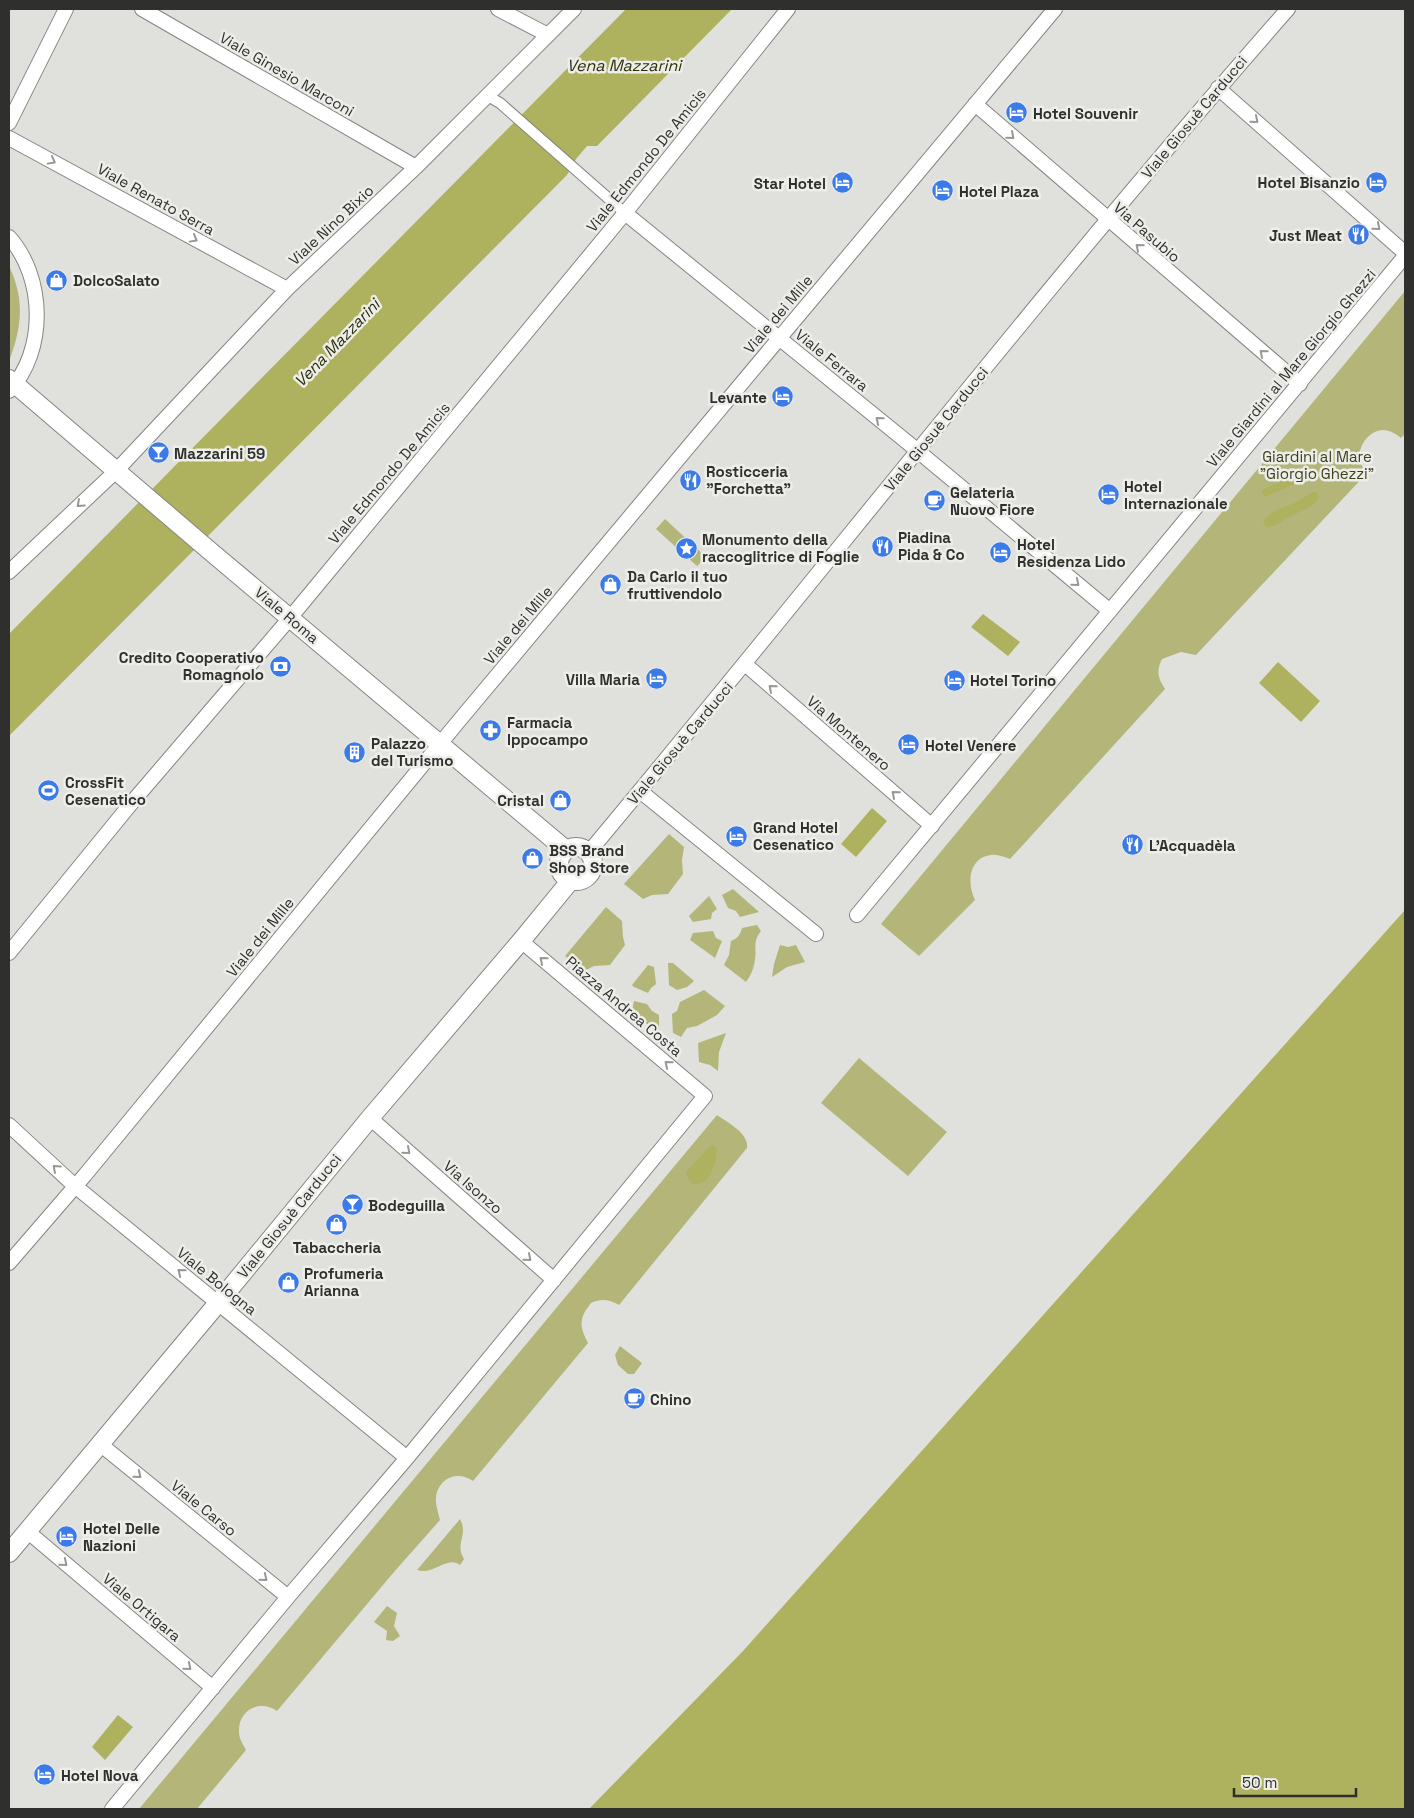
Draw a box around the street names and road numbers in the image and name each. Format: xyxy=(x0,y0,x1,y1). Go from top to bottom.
street label: Viale Ginesio Marconi xyxy=(216,28,358,120)
street label: Viale Giosuè Carducci xyxy=(1137,52,1251,182)
street label: Viale Edmondo De Amicis xyxy=(582,84,710,236)
street label: Viale Renato Serra xyxy=(94,159,218,239)
street label: Viale Nino Bixio xyxy=(285,181,377,269)
street label: Via Pasubio xyxy=(1110,198,1184,266)
street label: Viale Giardini al Mare Giorgio Ghezzi xyxy=(1202,265,1380,471)
street label: Viale dei Mille xyxy=(740,271,817,357)
street label: Viale Ferrara xyxy=(792,325,873,395)
street label: Viale Giosuè Carducci xyxy=(880,363,992,495)
street label: Viale Edmondo De Amicis xyxy=(324,398,454,548)
street label: Viale dei Mille xyxy=(480,582,557,668)
street label: Viale Roma xyxy=(251,583,323,648)
street label: Viale Giosuè Carducci xyxy=(623,678,737,808)
street label: Via Montenero xyxy=(803,691,895,775)
street label: Viale dei Mille xyxy=(222,893,298,981)
street label: Piazza Andrea Costa xyxy=(562,952,686,1061)
street label: Viale Giosuè Carducci xyxy=(233,1150,345,1282)
street label: Via Isonzo xyxy=(439,1156,507,1218)
street label: Viale Bologna xyxy=(173,1243,261,1319)
street label: Viale Carso xyxy=(167,1476,241,1540)
street label: Viale Ortigara xyxy=(99,1569,185,1646)

